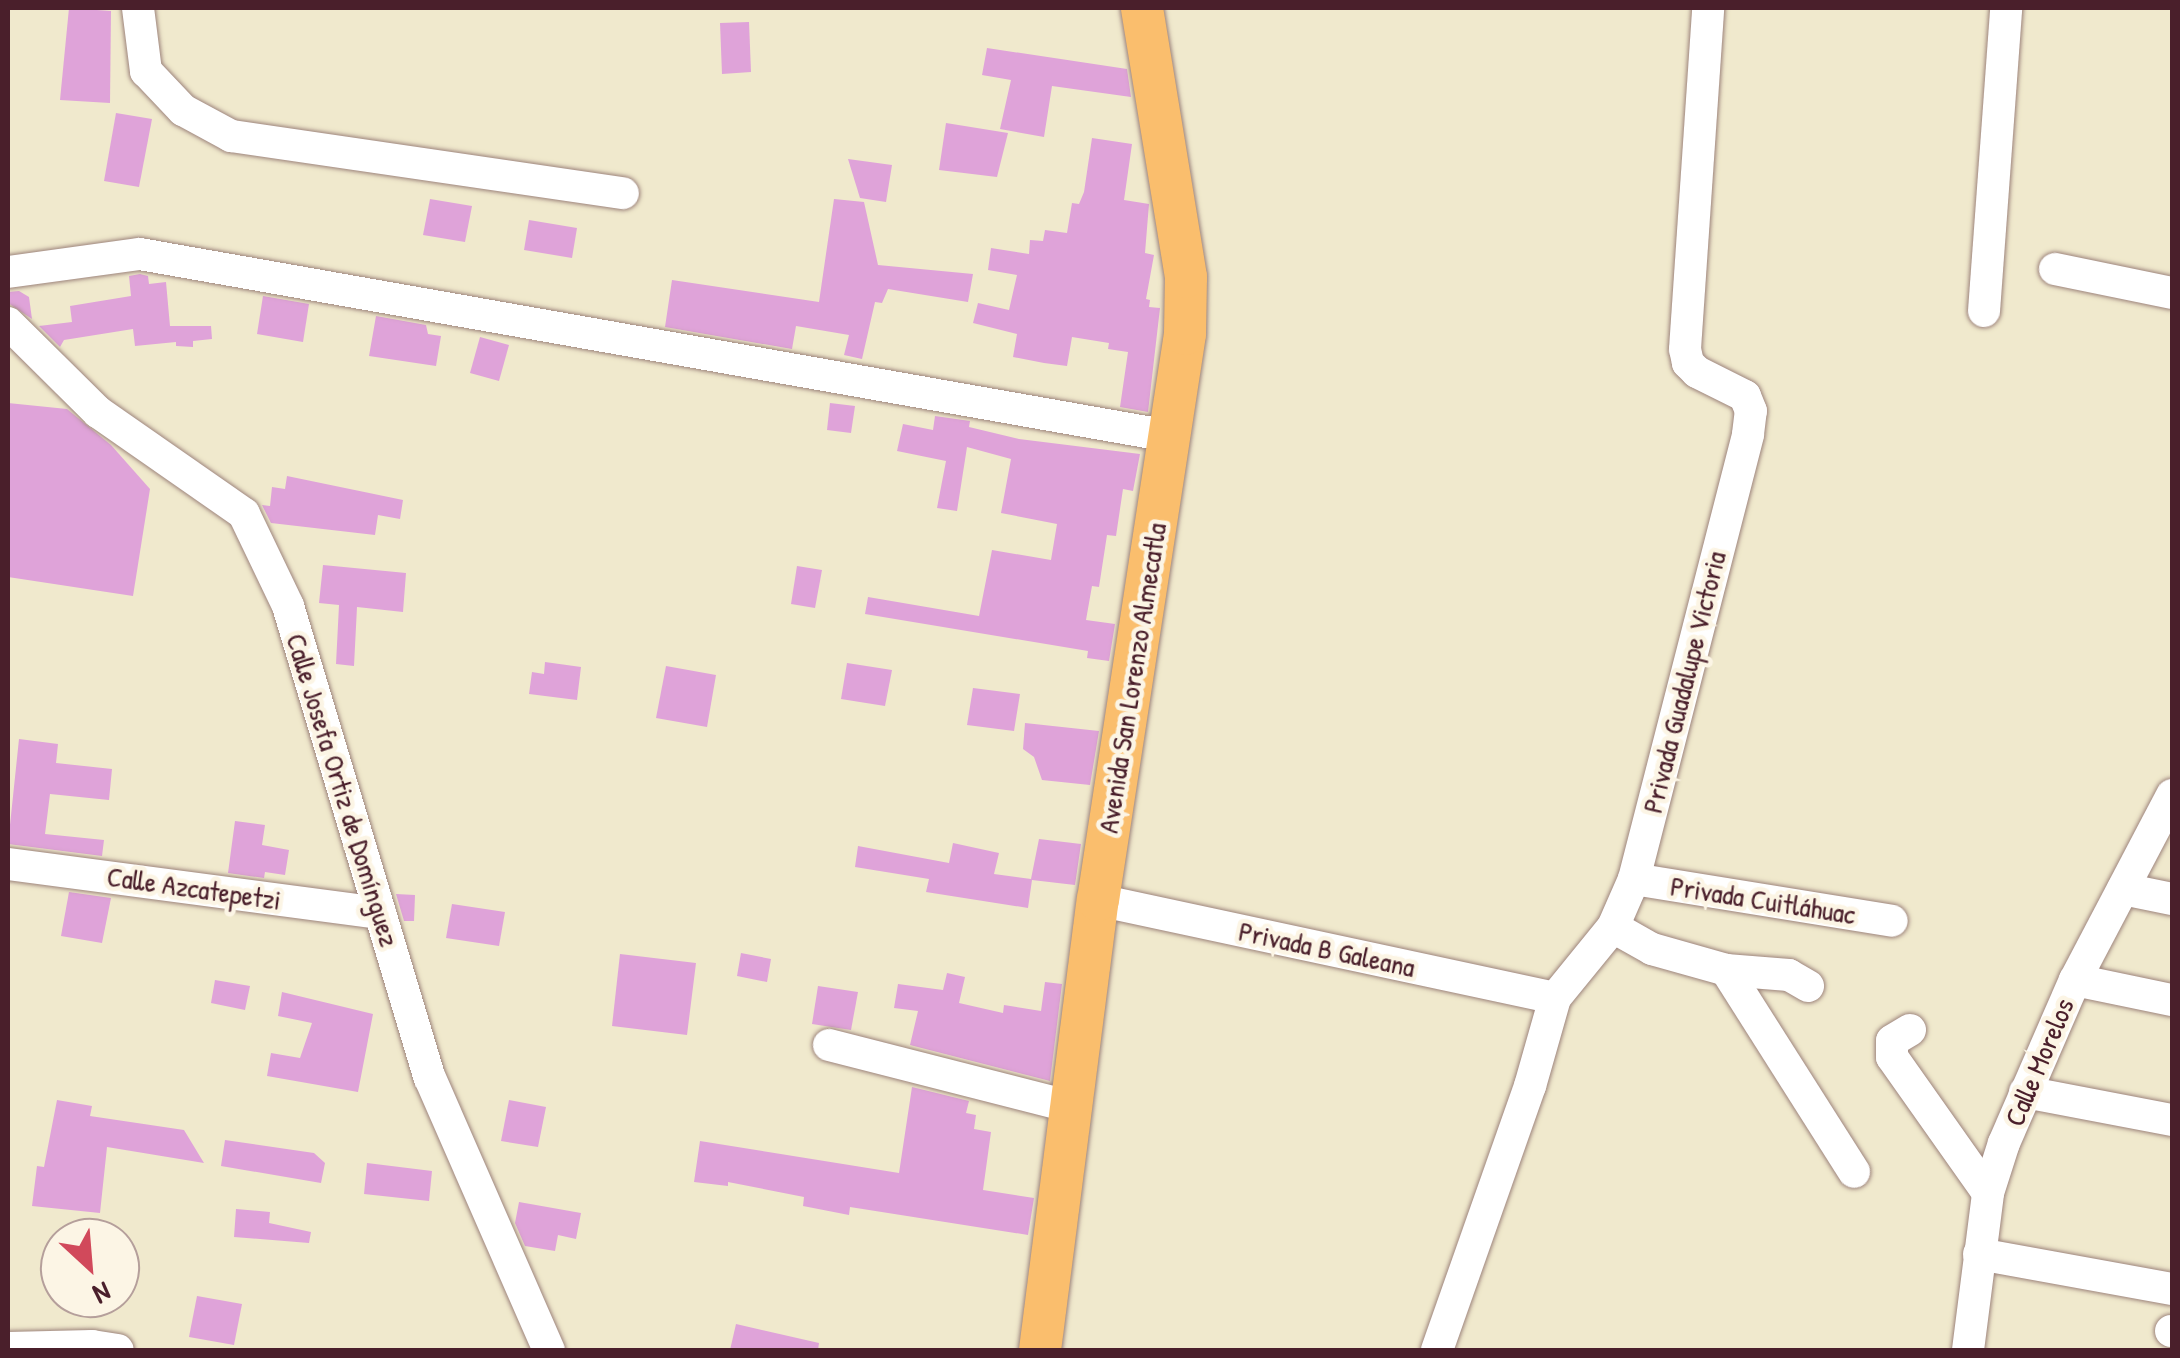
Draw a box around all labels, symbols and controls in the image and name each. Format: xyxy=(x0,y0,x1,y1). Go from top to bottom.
street label: Avenida San Lorenzo Almecatla xyxy=(1091,521,1173,835)
street label: Privada Guadalupe Victoria xyxy=(1635,548,1733,816)
street label: Calle Josefa Ortiz de Domínguez xyxy=(279,629,407,951)
street label: Calle Azcatepetzi xyxy=(105,859,283,917)
street label: Privada Cuitláhuac xyxy=(1668,869,1858,931)
street label: Privada B Galeana xyxy=(1236,914,1418,984)
street label: Calle Morelos xyxy=(1997,993,2081,1131)
north arrow xyxy=(40,1218,140,1318)
text: N xyxy=(87,1273,117,1314)

